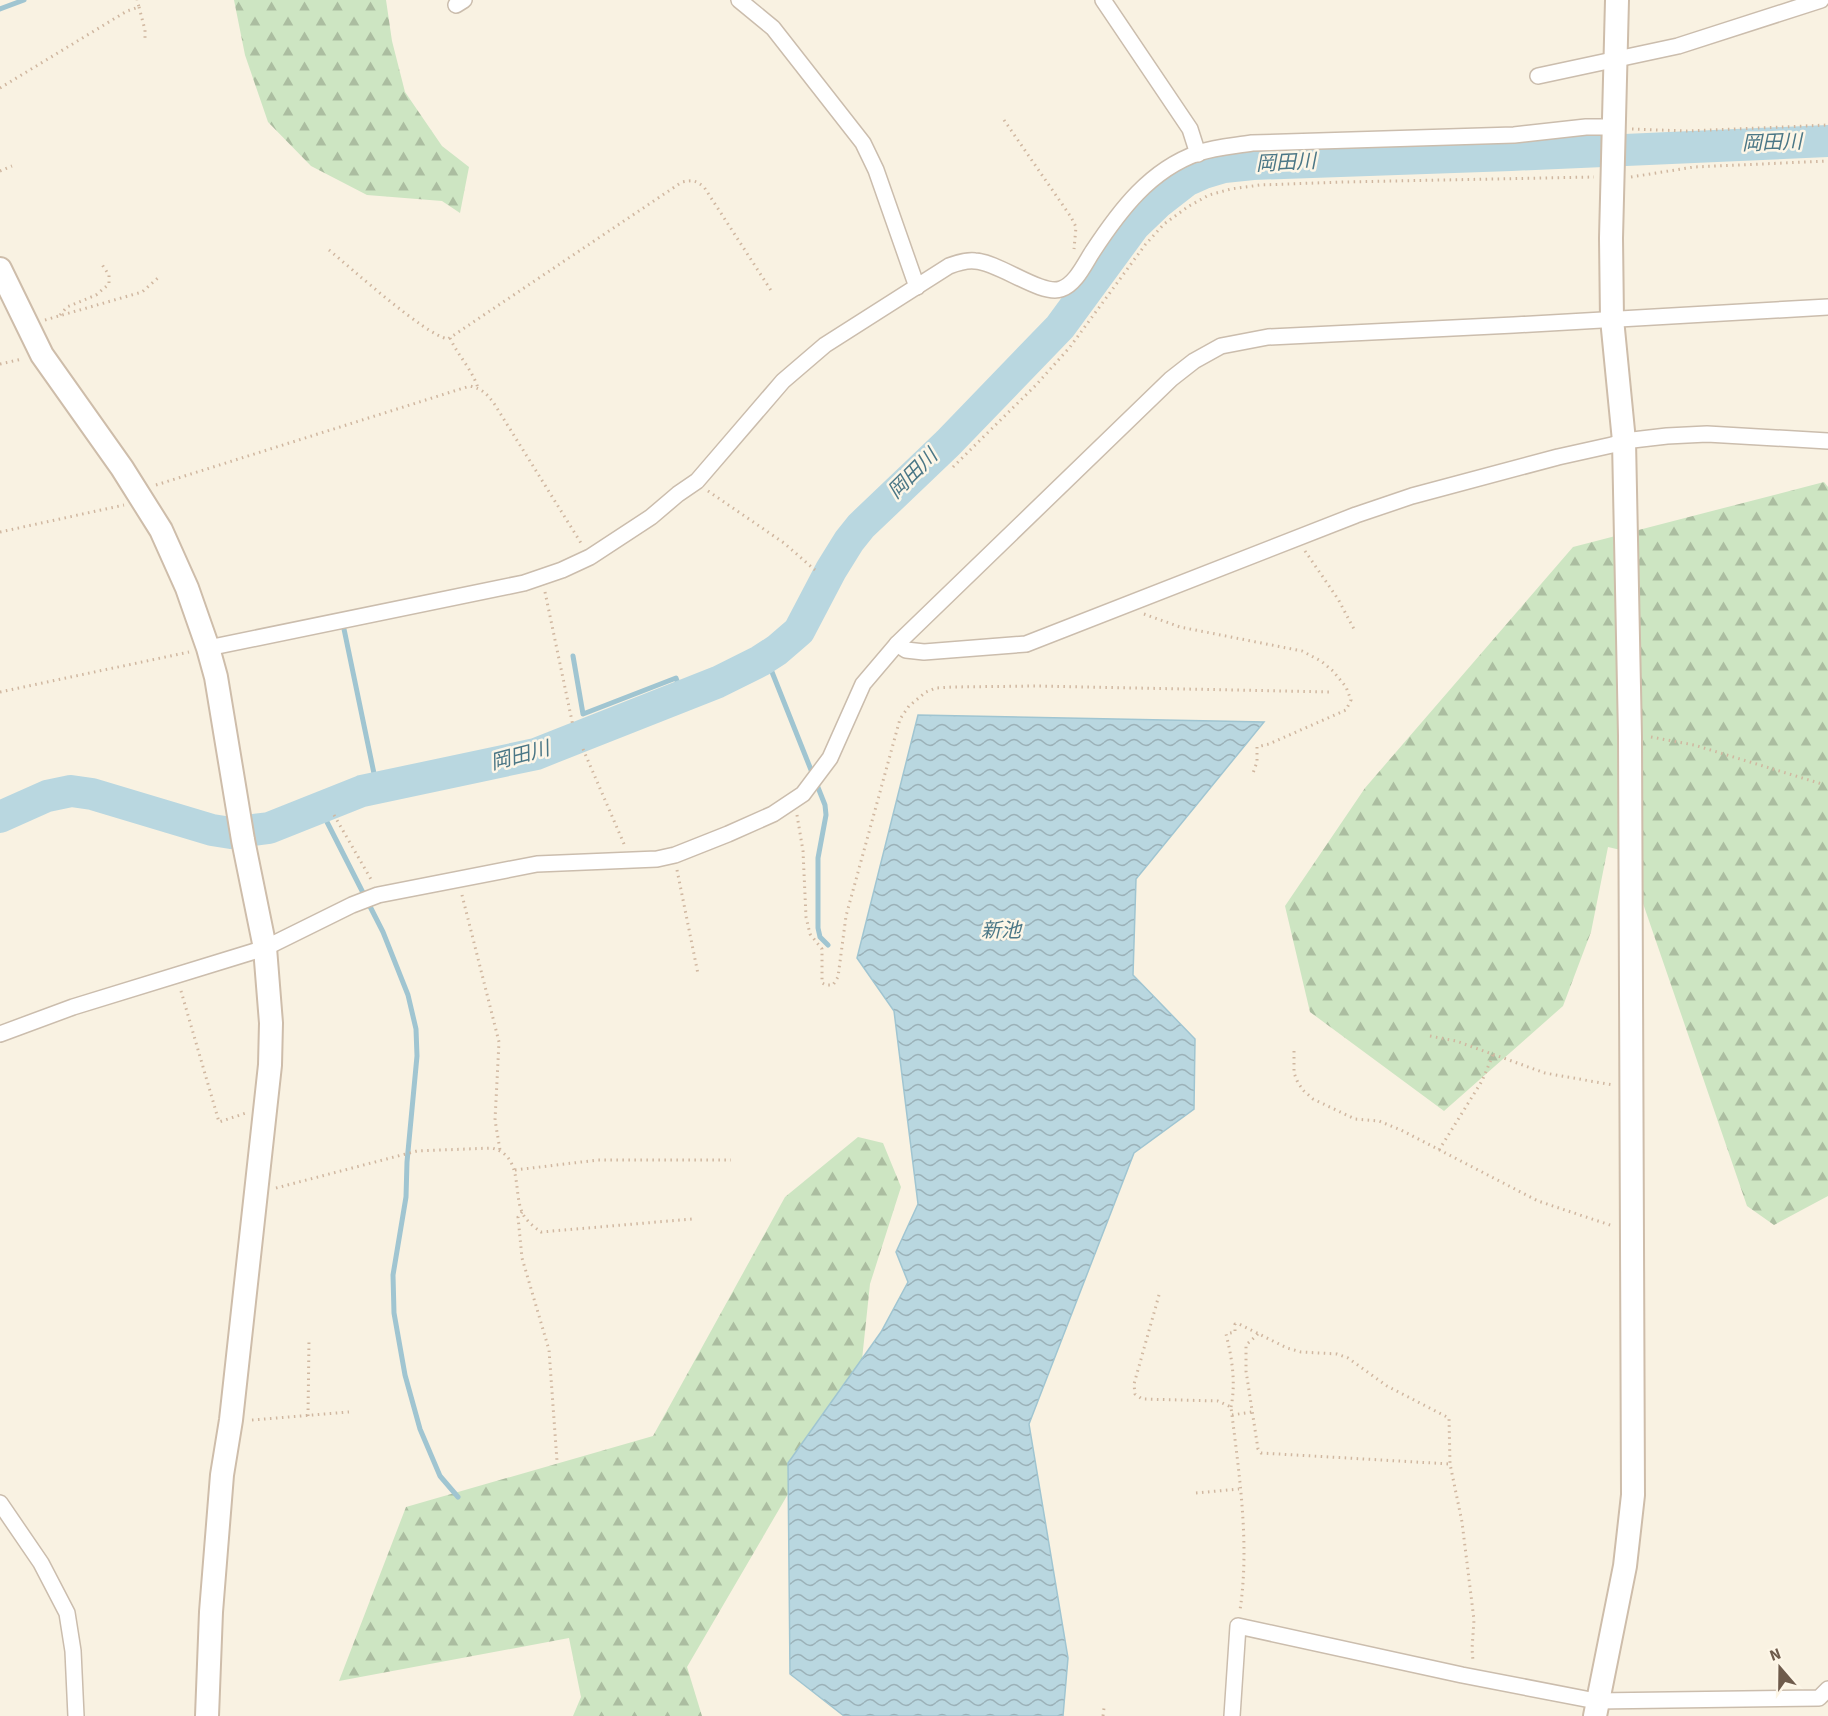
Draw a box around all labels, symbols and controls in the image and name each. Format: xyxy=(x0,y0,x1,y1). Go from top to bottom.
water label: 岡田川 xyxy=(1742,128,1804,158)
water label: 岡田川 xyxy=(1255,147,1319,179)
water label: 岡田川 xyxy=(882,441,946,505)
water label: 岡田川 xyxy=(487,734,555,777)
water label: 新池 xyxy=(981,917,1023,945)
north arrow xyxy=(1750,1638,1810,1698)
text: N xyxy=(1766,1643,1784,1667)

